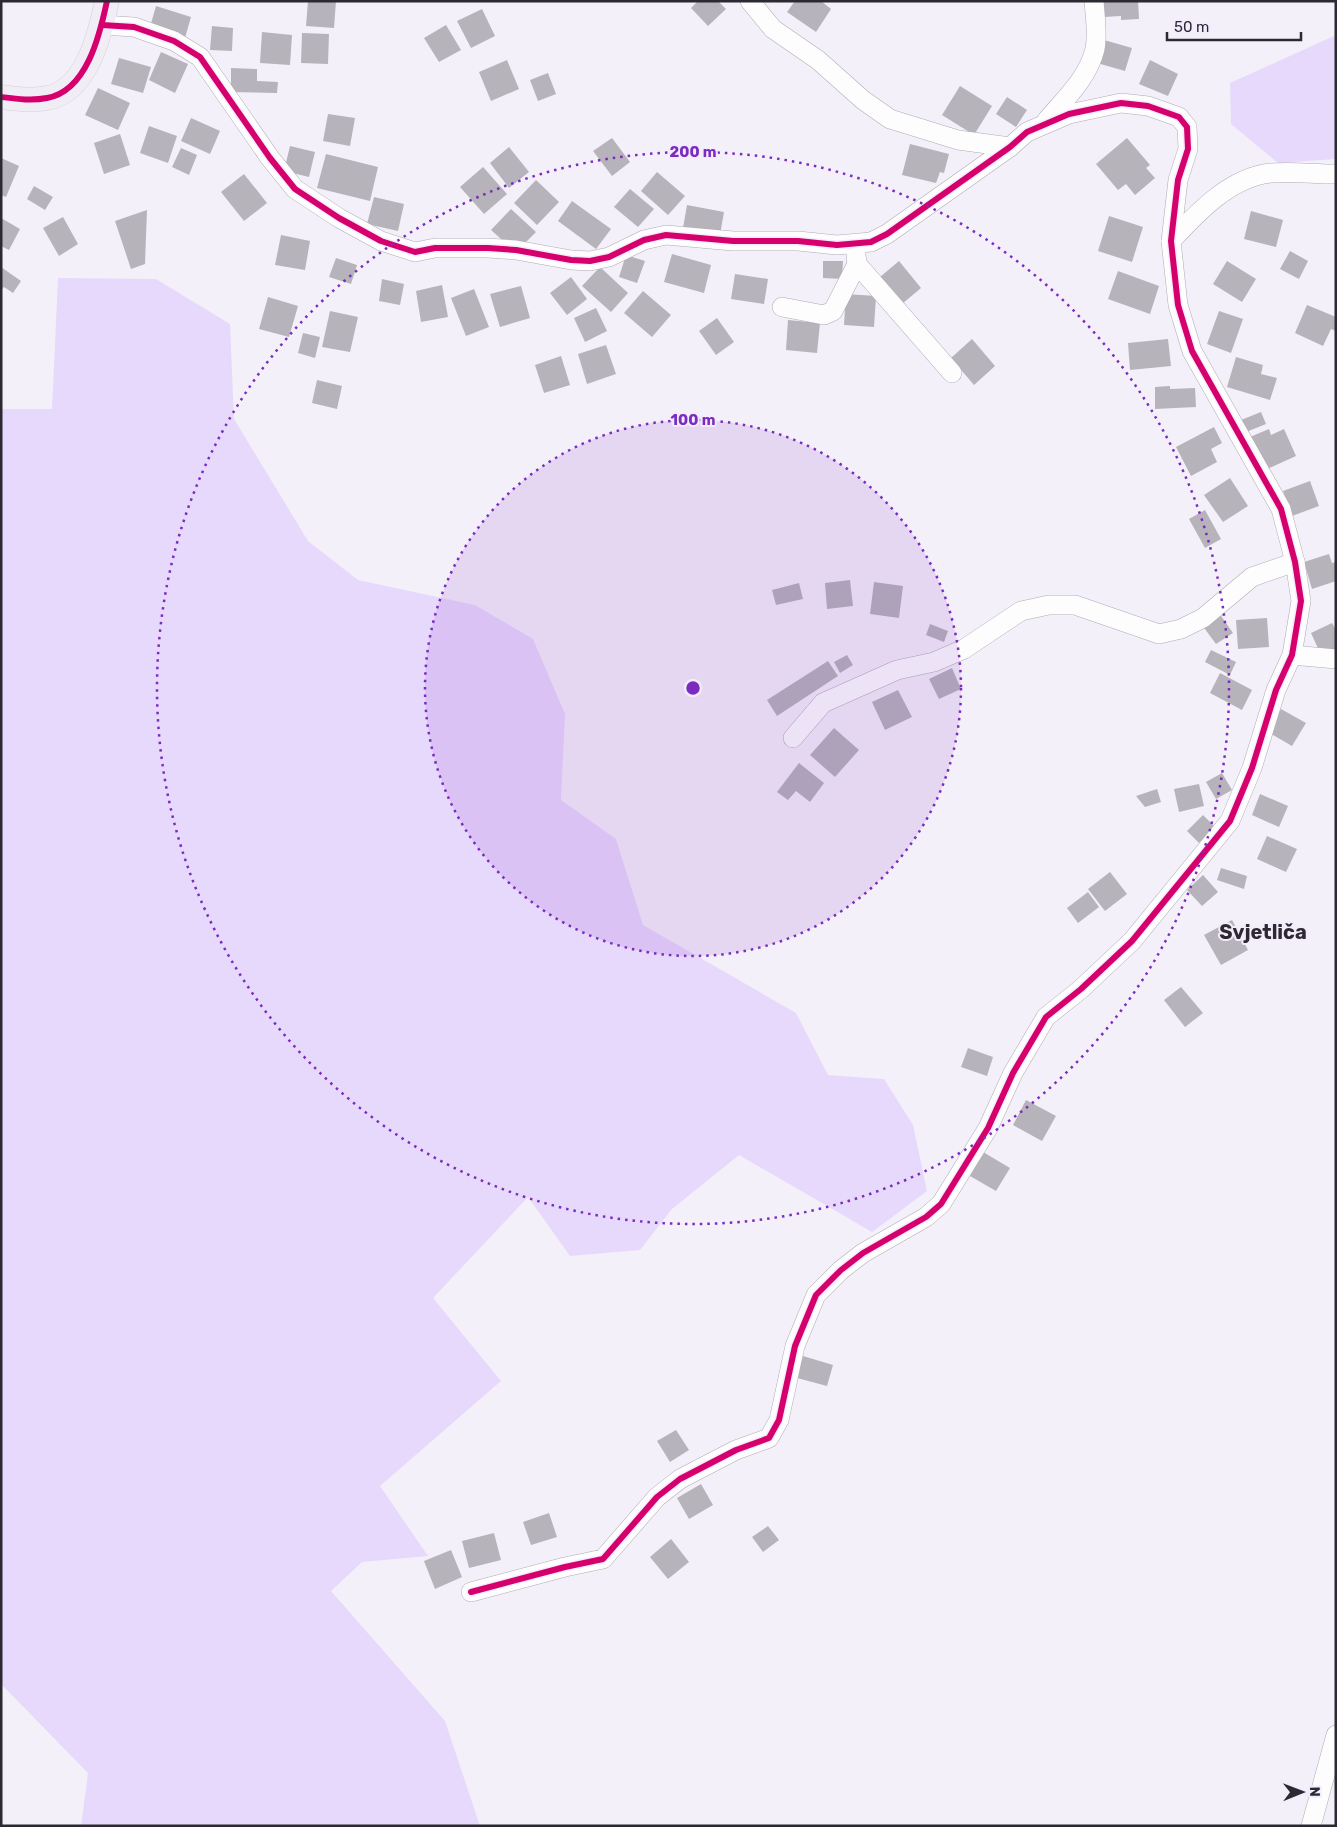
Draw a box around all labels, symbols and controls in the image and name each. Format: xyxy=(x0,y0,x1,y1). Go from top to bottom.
scale bar xyxy=(1167,10,1301,42)
text: 50 m xyxy=(1174,18,1209,36)
text: 200 m xyxy=(669,143,717,161)
text: 100 m xyxy=(671,411,715,429)
centre of rings xyxy=(684,679,702,697)
district label: Svjetliča xyxy=(1219,920,1307,944)
north arrow xyxy=(1277,1767,1327,1817)
text: N xyxy=(1306,1787,1323,1797)

